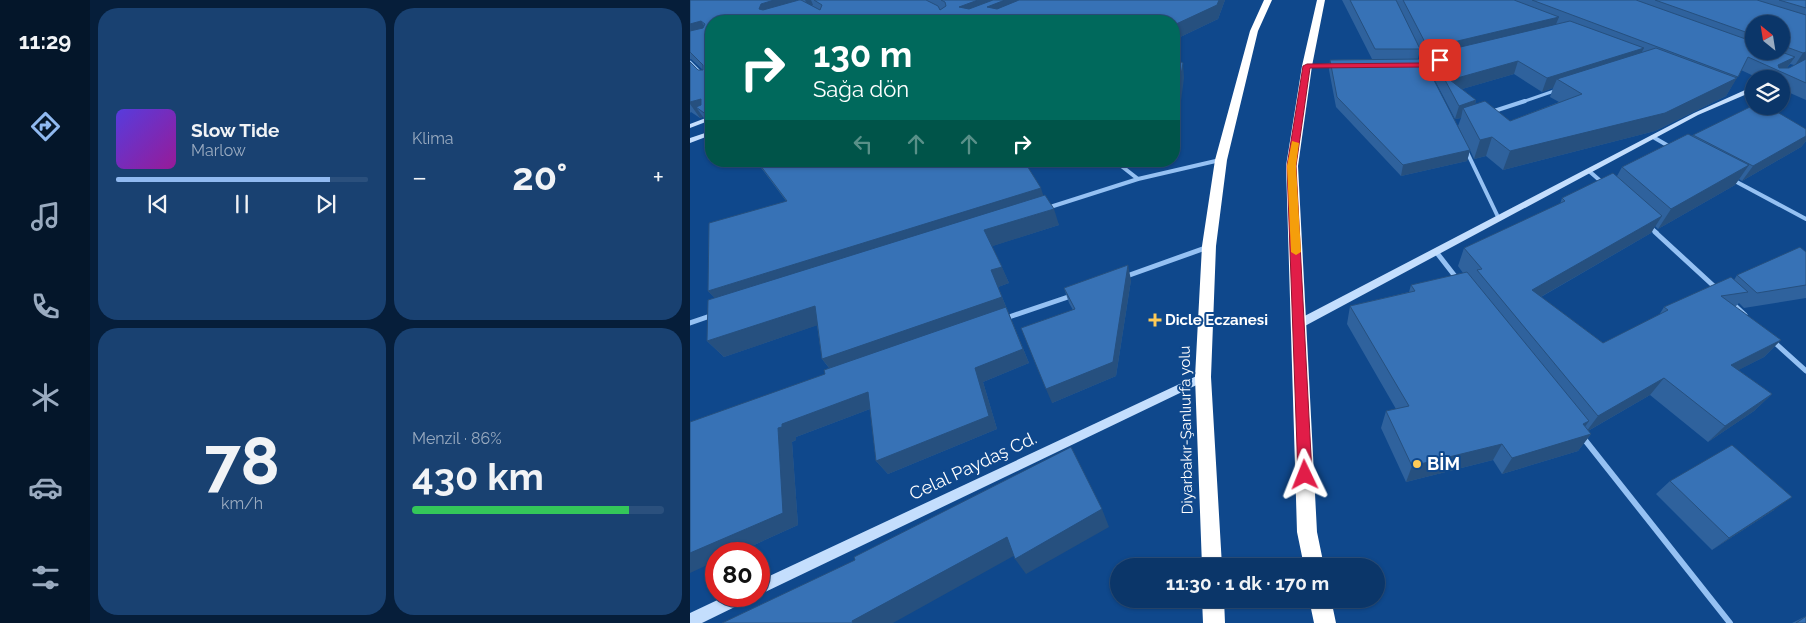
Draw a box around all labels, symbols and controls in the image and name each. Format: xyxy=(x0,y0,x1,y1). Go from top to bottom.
north arrow xyxy=(1745,15,1790,60)
map controls xyxy=(1745,15,1790,115)
text: 11:29 xyxy=(19,28,71,54)
text: 130 m xyxy=(813,34,912,75)
icon: right xyxy=(730,35,795,100)
pin xyxy=(1419,39,1461,81)
icon: arrive xyxy=(1426,46,1454,74)
button: layers xyxy=(1745,70,1790,115)
text: Sağa dön xyxy=(813,76,909,102)
icon: directions xyxy=(28,109,63,144)
text: Slow Tide xyxy=(191,119,280,141)
text: Klima xyxy=(412,129,454,148)
icon: left xyxy=(849,130,877,158)
icon: ahead xyxy=(902,130,930,158)
icon: ahead xyxy=(955,130,983,158)
icon: right xyxy=(1008,130,1036,158)
text: Marlow xyxy=(191,141,246,160)
text: 20° xyxy=(512,154,567,199)
text: − xyxy=(412,161,427,194)
text: + xyxy=(652,161,664,194)
icon: previous xyxy=(144,190,172,218)
icon: pause xyxy=(228,190,256,218)
icon: next xyxy=(312,190,340,218)
icon: music xyxy=(28,199,63,234)
icon: phone xyxy=(28,289,63,324)
place label: Dicle Eczanesi xyxy=(1165,311,1268,329)
marker: Dicle Eczanesi xyxy=(1149,314,1161,326)
street label: Diyarbakır-Şanlıurfa yolu xyxy=(1176,345,1196,515)
icon: climate xyxy=(28,380,63,415)
text: 78 xyxy=(204,423,280,499)
street label: Celal Paydaş Cd. xyxy=(906,427,1040,504)
text: Menzil · 86% xyxy=(412,429,502,448)
position arrow xyxy=(1278,448,1330,500)
place label: BİM xyxy=(1427,453,1460,474)
text: 430 km xyxy=(412,454,544,499)
marker: BİM xyxy=(1411,458,1423,470)
icon: car xyxy=(28,470,63,505)
text: km/h xyxy=(221,494,263,513)
speed limit sign: 80 xyxy=(705,542,770,607)
icon: filters xyxy=(28,560,63,595)
text: 11:30 · 1 dk · 170 m xyxy=(1166,572,1329,594)

